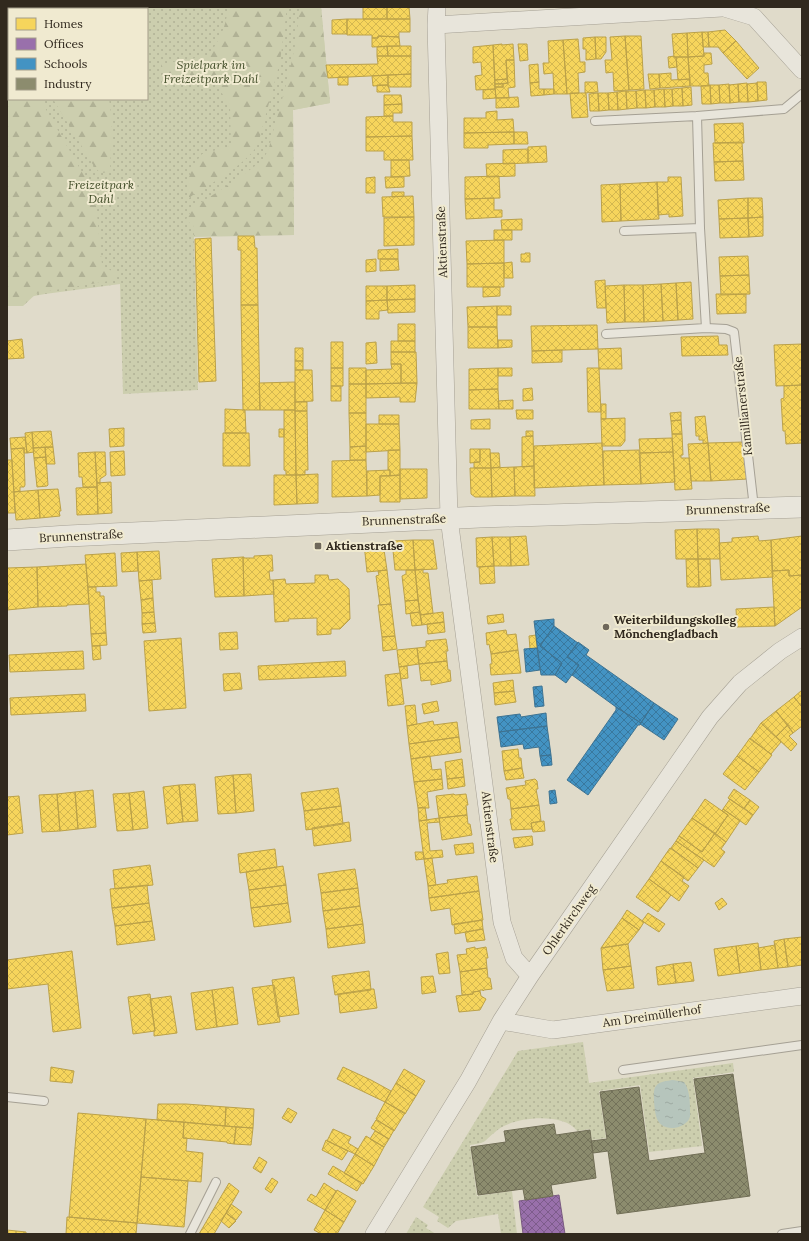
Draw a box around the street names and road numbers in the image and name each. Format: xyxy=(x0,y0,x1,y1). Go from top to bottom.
street label: Aktienstraße xyxy=(433,205,450,279)
street label: Kamillianerstraße xyxy=(730,355,755,456)
street label: Brunnenstraße xyxy=(686,500,771,517)
street label: Brunnenstraße xyxy=(362,511,447,528)
street label: Brunnenstraße xyxy=(39,526,124,545)
street label: Aktienstraße xyxy=(479,789,502,864)
street label: Ohlerkirchweg xyxy=(539,881,599,958)
street label: Am Dreimüllerhof xyxy=(601,1001,703,1030)

